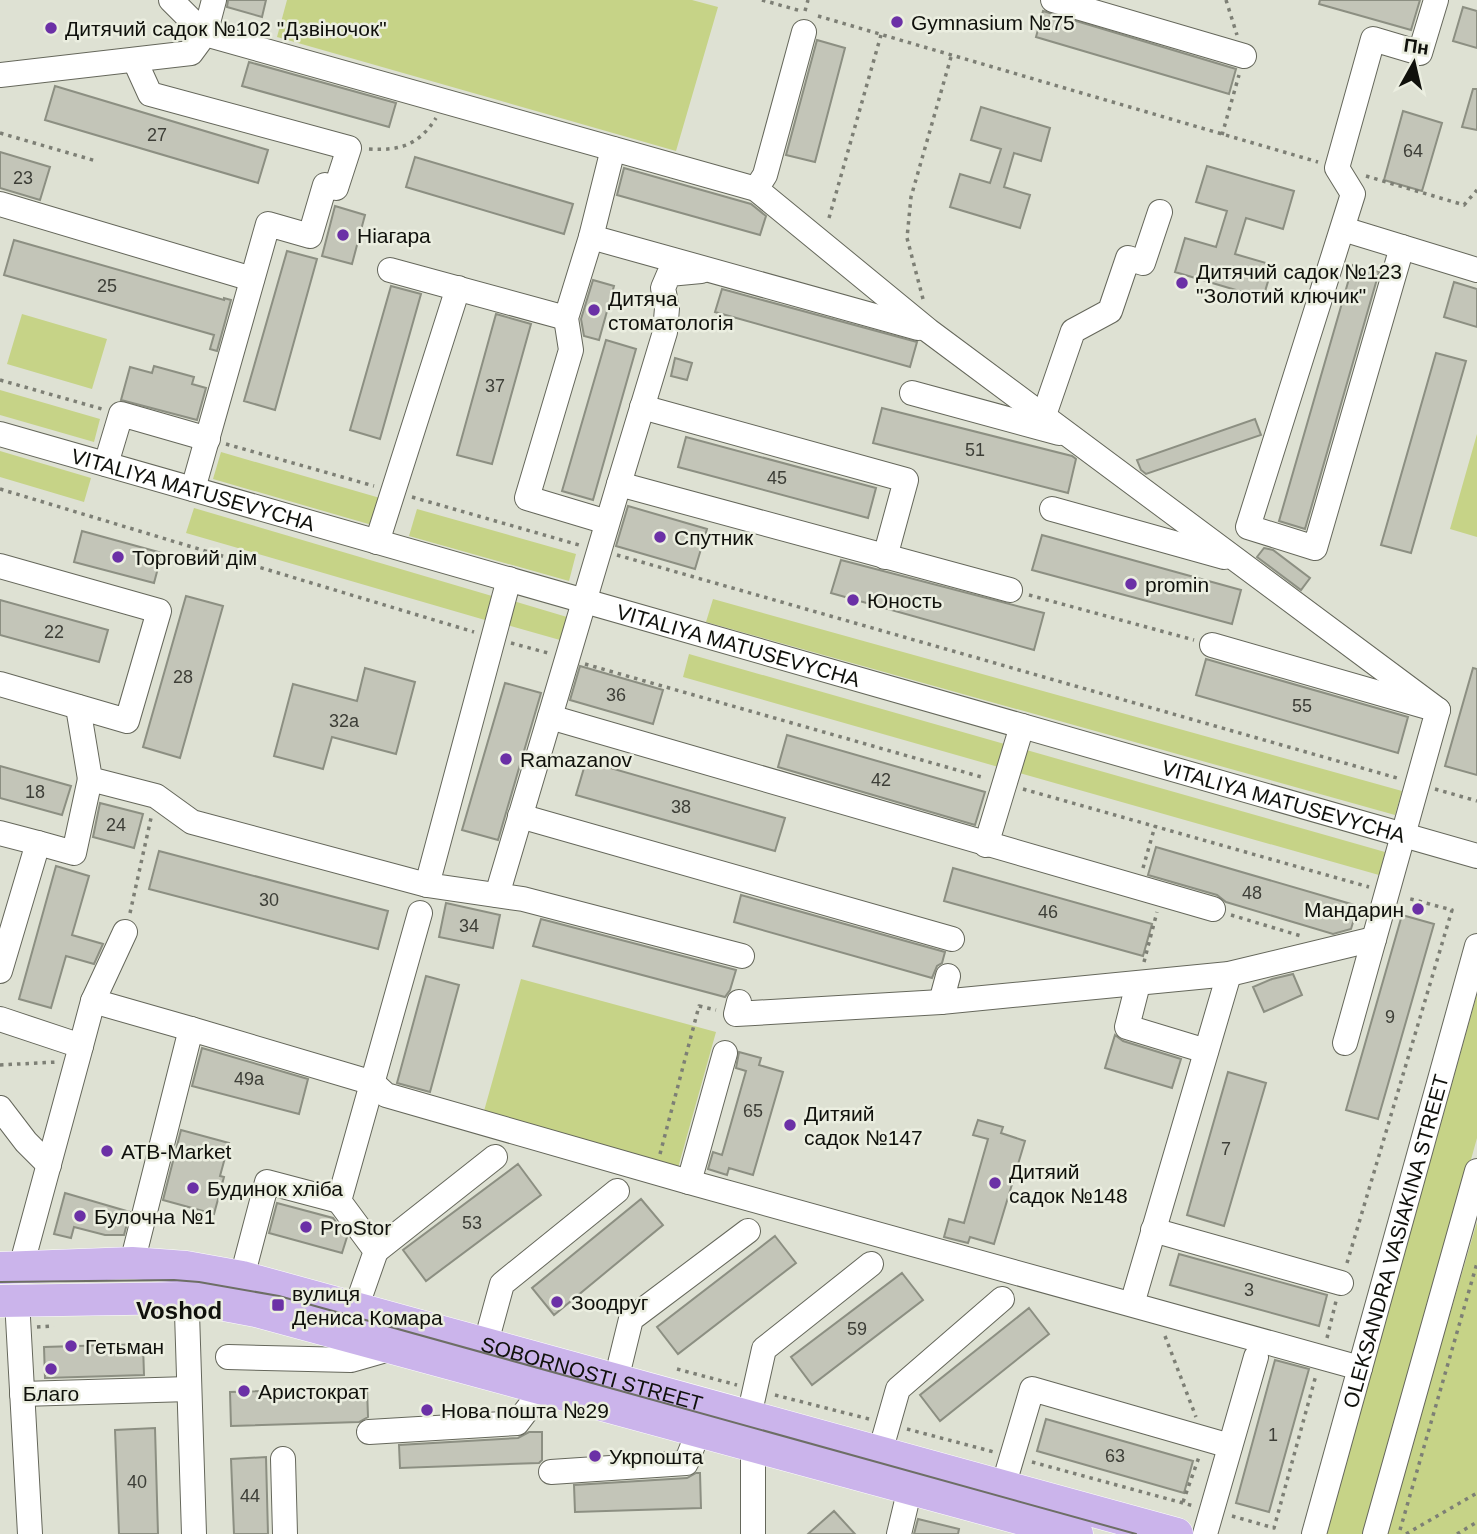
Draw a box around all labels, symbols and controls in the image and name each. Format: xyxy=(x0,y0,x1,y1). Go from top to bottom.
place label: Gymnasium №75 xyxy=(911,11,1075,34)
marker: Gymnasium №75 xyxy=(889,14,905,30)
place label: Дитячий садок №102 "Дзвіночок" xyxy=(65,17,387,40)
marker: Дитячий садок №102 "Дзвіночок" xyxy=(43,20,59,36)
north arrow xyxy=(1379,28,1449,98)
text: Пн xyxy=(1402,35,1430,59)
house number: 27 xyxy=(147,125,167,145)
house number: 64 xyxy=(1403,141,1423,161)
house number: 23 xyxy=(13,168,33,188)
place label: Ніагара xyxy=(357,224,431,247)
marker: Ніагара xyxy=(335,227,351,243)
place label: Дитячий садок №123 "Золотий ключик" xyxy=(1196,260,1402,307)
marker: Дитячий садок №123 "Золотий ключик" xyxy=(1174,275,1190,291)
house number: 25 xyxy=(97,276,117,296)
place label: Дитяча стоматологія xyxy=(608,287,734,334)
marker: Дитяча стоматологія xyxy=(586,302,602,318)
house number: 37 xyxy=(485,376,505,396)
house number: 51 xyxy=(965,440,985,460)
street label: VITALIYA MATUSEVYCHA xyxy=(69,444,318,535)
house number: 45 xyxy=(767,468,787,488)
place label: Спутник xyxy=(674,526,754,549)
marker: Спутник xyxy=(652,529,668,545)
place label: Торговий дім xyxy=(132,546,257,569)
marker: Торговий дім xyxy=(110,549,126,565)
place label: promin xyxy=(1145,573,1209,596)
marker: promin xyxy=(1123,576,1139,592)
place label: Юность xyxy=(867,589,943,612)
marker: Юность xyxy=(845,592,861,608)
street label: VITALIYA MATUSEVYCHA xyxy=(614,599,863,691)
house number: 22 xyxy=(44,622,64,642)
house number: 28 xyxy=(173,667,193,687)
house number: 36 xyxy=(606,685,626,705)
house number: 55 xyxy=(1292,696,1312,716)
house number: 32а xyxy=(329,711,360,731)
place label: Ramazanov xyxy=(520,748,633,771)
marker: Ramazanov xyxy=(498,751,514,767)
street label: VITALIYA MATUSEVYCHA xyxy=(1159,755,1408,846)
house number: 42 xyxy=(871,770,891,790)
house number: 18 xyxy=(25,782,45,802)
house number: 38 xyxy=(671,797,691,817)
house number: 24 xyxy=(106,815,126,835)
house number: 48 xyxy=(1242,883,1262,903)
house number: 30 xyxy=(259,890,279,910)
place label: Мандарин xyxy=(1304,898,1404,921)
marker: Мандарин xyxy=(1410,901,1426,917)
house number: 46 xyxy=(1038,902,1058,922)
house number: 34 xyxy=(459,916,479,936)
house number: 9 xyxy=(1385,1007,1395,1027)
house number: 49а xyxy=(234,1069,265,1089)
street label: OLEKSANDRA VASIAKINA STREET xyxy=(1338,1071,1452,1410)
house number: 65 xyxy=(743,1101,763,1121)
place label: Дитяий садок №147 xyxy=(804,1102,923,1149)
marker: Дитяий садок №147 xyxy=(782,1117,798,1133)
house number: 7 xyxy=(1221,1139,1231,1159)
place label: ATB-Market xyxy=(121,1140,232,1163)
marker: ATB-Market xyxy=(99,1143,115,1159)
place label: Дитяий садок №148 xyxy=(1009,1160,1128,1207)
marker: Дитяий садок №148 xyxy=(987,1175,1003,1191)
place label: Будинок хліба xyxy=(207,1177,343,1200)
marker: Будинок хліба xyxy=(185,1180,201,1196)
place label: Булочна №1 xyxy=(94,1205,215,1228)
marker: Булочна №1 xyxy=(72,1208,88,1224)
house number: 53 xyxy=(462,1213,482,1233)
place label: ProStor xyxy=(320,1216,391,1239)
marker: ProStor xyxy=(298,1219,314,1235)
house number: 3 xyxy=(1244,1280,1254,1300)
place label: вулиця Дениса Комара xyxy=(292,1282,443,1329)
place label: Зоодруг xyxy=(571,1291,649,1314)
marker: Зоодруг xyxy=(549,1294,565,1310)
district label: Voshod xyxy=(136,1297,222,1324)
marker: вулиця Дениса Комара xyxy=(270,1297,286,1313)
house number: 59 xyxy=(847,1319,867,1339)
street label: SOBORNOSTI STREET xyxy=(479,1332,705,1415)
place label: Гетьман xyxy=(85,1335,164,1358)
marker: Гетьман xyxy=(63,1338,79,1354)
marker: Благо xyxy=(43,1361,59,1377)
place label: Аристократ xyxy=(258,1380,369,1403)
place label: Благо xyxy=(23,1382,79,1405)
marker: Аристократ xyxy=(236,1383,252,1399)
place label: Нова пошта №29 xyxy=(441,1399,609,1422)
marker: Нова пошта №29 xyxy=(419,1402,435,1418)
house number: 1 xyxy=(1268,1425,1278,1445)
place label: Укрпошта xyxy=(609,1445,704,1468)
house number: 63 xyxy=(1105,1446,1125,1466)
marker: Укрпошта xyxy=(587,1448,603,1464)
house number: 40 xyxy=(127,1472,147,1492)
house number: 44 xyxy=(240,1486,260,1506)

